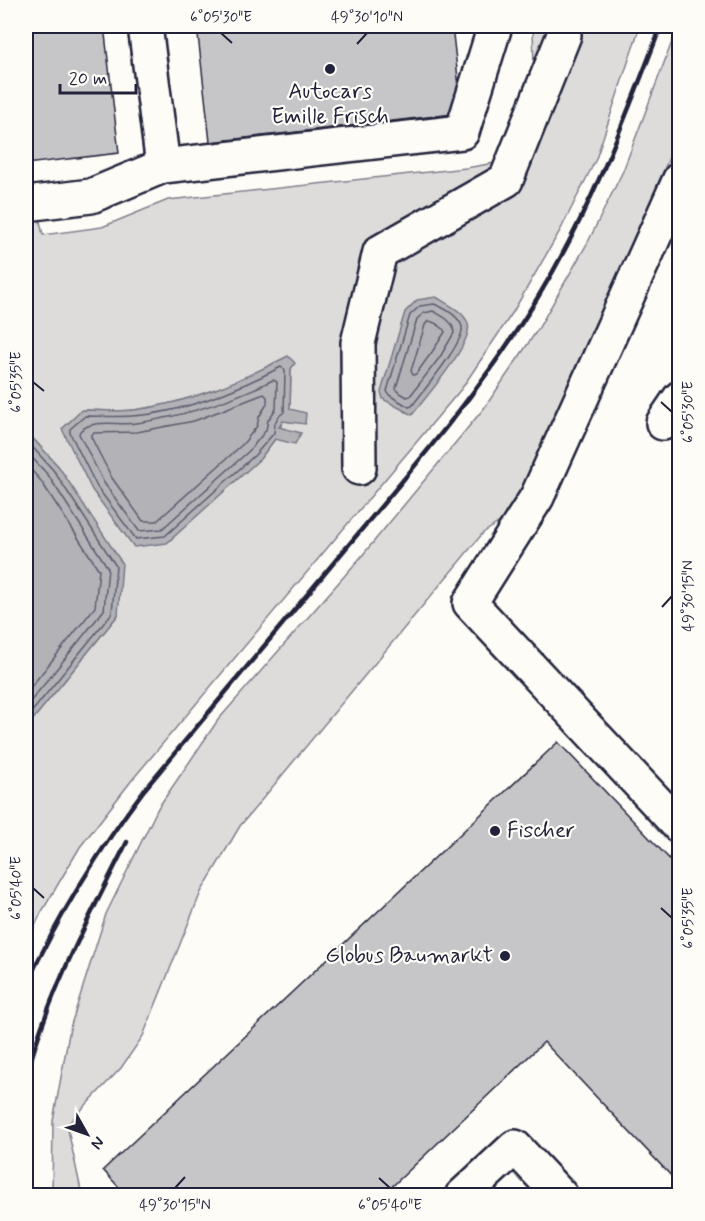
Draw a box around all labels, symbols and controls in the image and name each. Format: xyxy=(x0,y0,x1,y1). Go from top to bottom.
text: 6°05'30"E xyxy=(190,8,252,28)
text: 49°30'10"N xyxy=(331,8,403,28)
scale bar xyxy=(60,57,136,95)
marker: Autocars Emille Frisch xyxy=(323,62,337,76)
text: 20 m xyxy=(69,67,107,91)
place label: Autocars Emille Frisch xyxy=(271,78,389,131)
text: 6°05'35"E xyxy=(7,351,27,413)
text: 6°05'30"E xyxy=(679,381,699,443)
text: 49°30'15"N xyxy=(679,560,699,632)
place label: Fischer xyxy=(507,817,575,845)
marker: Fischer xyxy=(488,824,502,838)
text: 6°05'40"E xyxy=(7,856,27,920)
text: 6°05'35"E xyxy=(679,887,699,949)
place label: Globus Baumarkt xyxy=(325,942,493,970)
marker: Globus Baumarkt xyxy=(498,949,512,963)
north arrow xyxy=(57,1104,117,1164)
text: N xyxy=(86,1132,109,1154)
text: 49°30'15"N xyxy=(139,1196,211,1216)
text: 6°05'40"E xyxy=(358,1196,422,1216)

